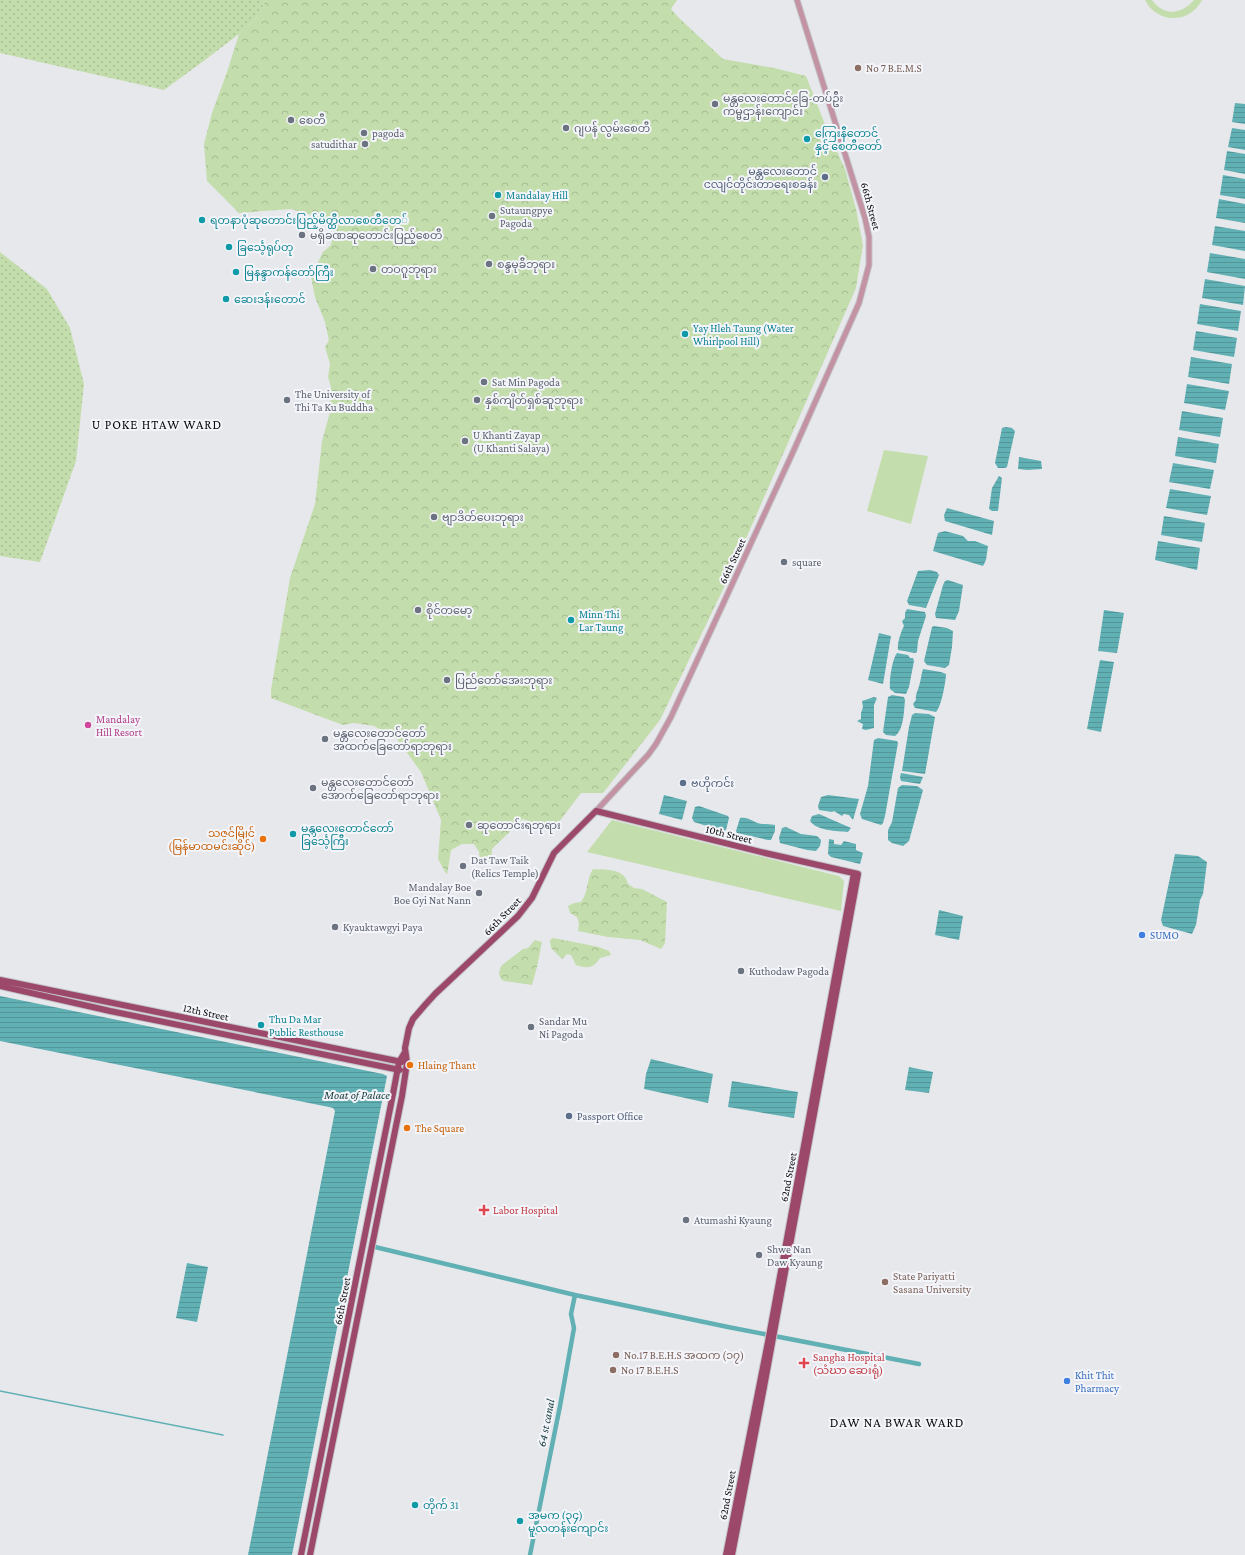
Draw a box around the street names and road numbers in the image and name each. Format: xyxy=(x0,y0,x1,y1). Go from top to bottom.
street label: 66th Street xyxy=(859,181,883,231)
street label: 66th Street xyxy=(716,536,748,586)
street label: 10th Street xyxy=(705,822,754,846)
street label: 66th Street xyxy=(481,894,523,938)
street label: 12th Street xyxy=(182,1001,230,1023)
street label: 62nd Street xyxy=(777,1151,799,1203)
street label: 66th Street xyxy=(331,1276,353,1326)
street label: 62nd Street xyxy=(716,1469,738,1521)

